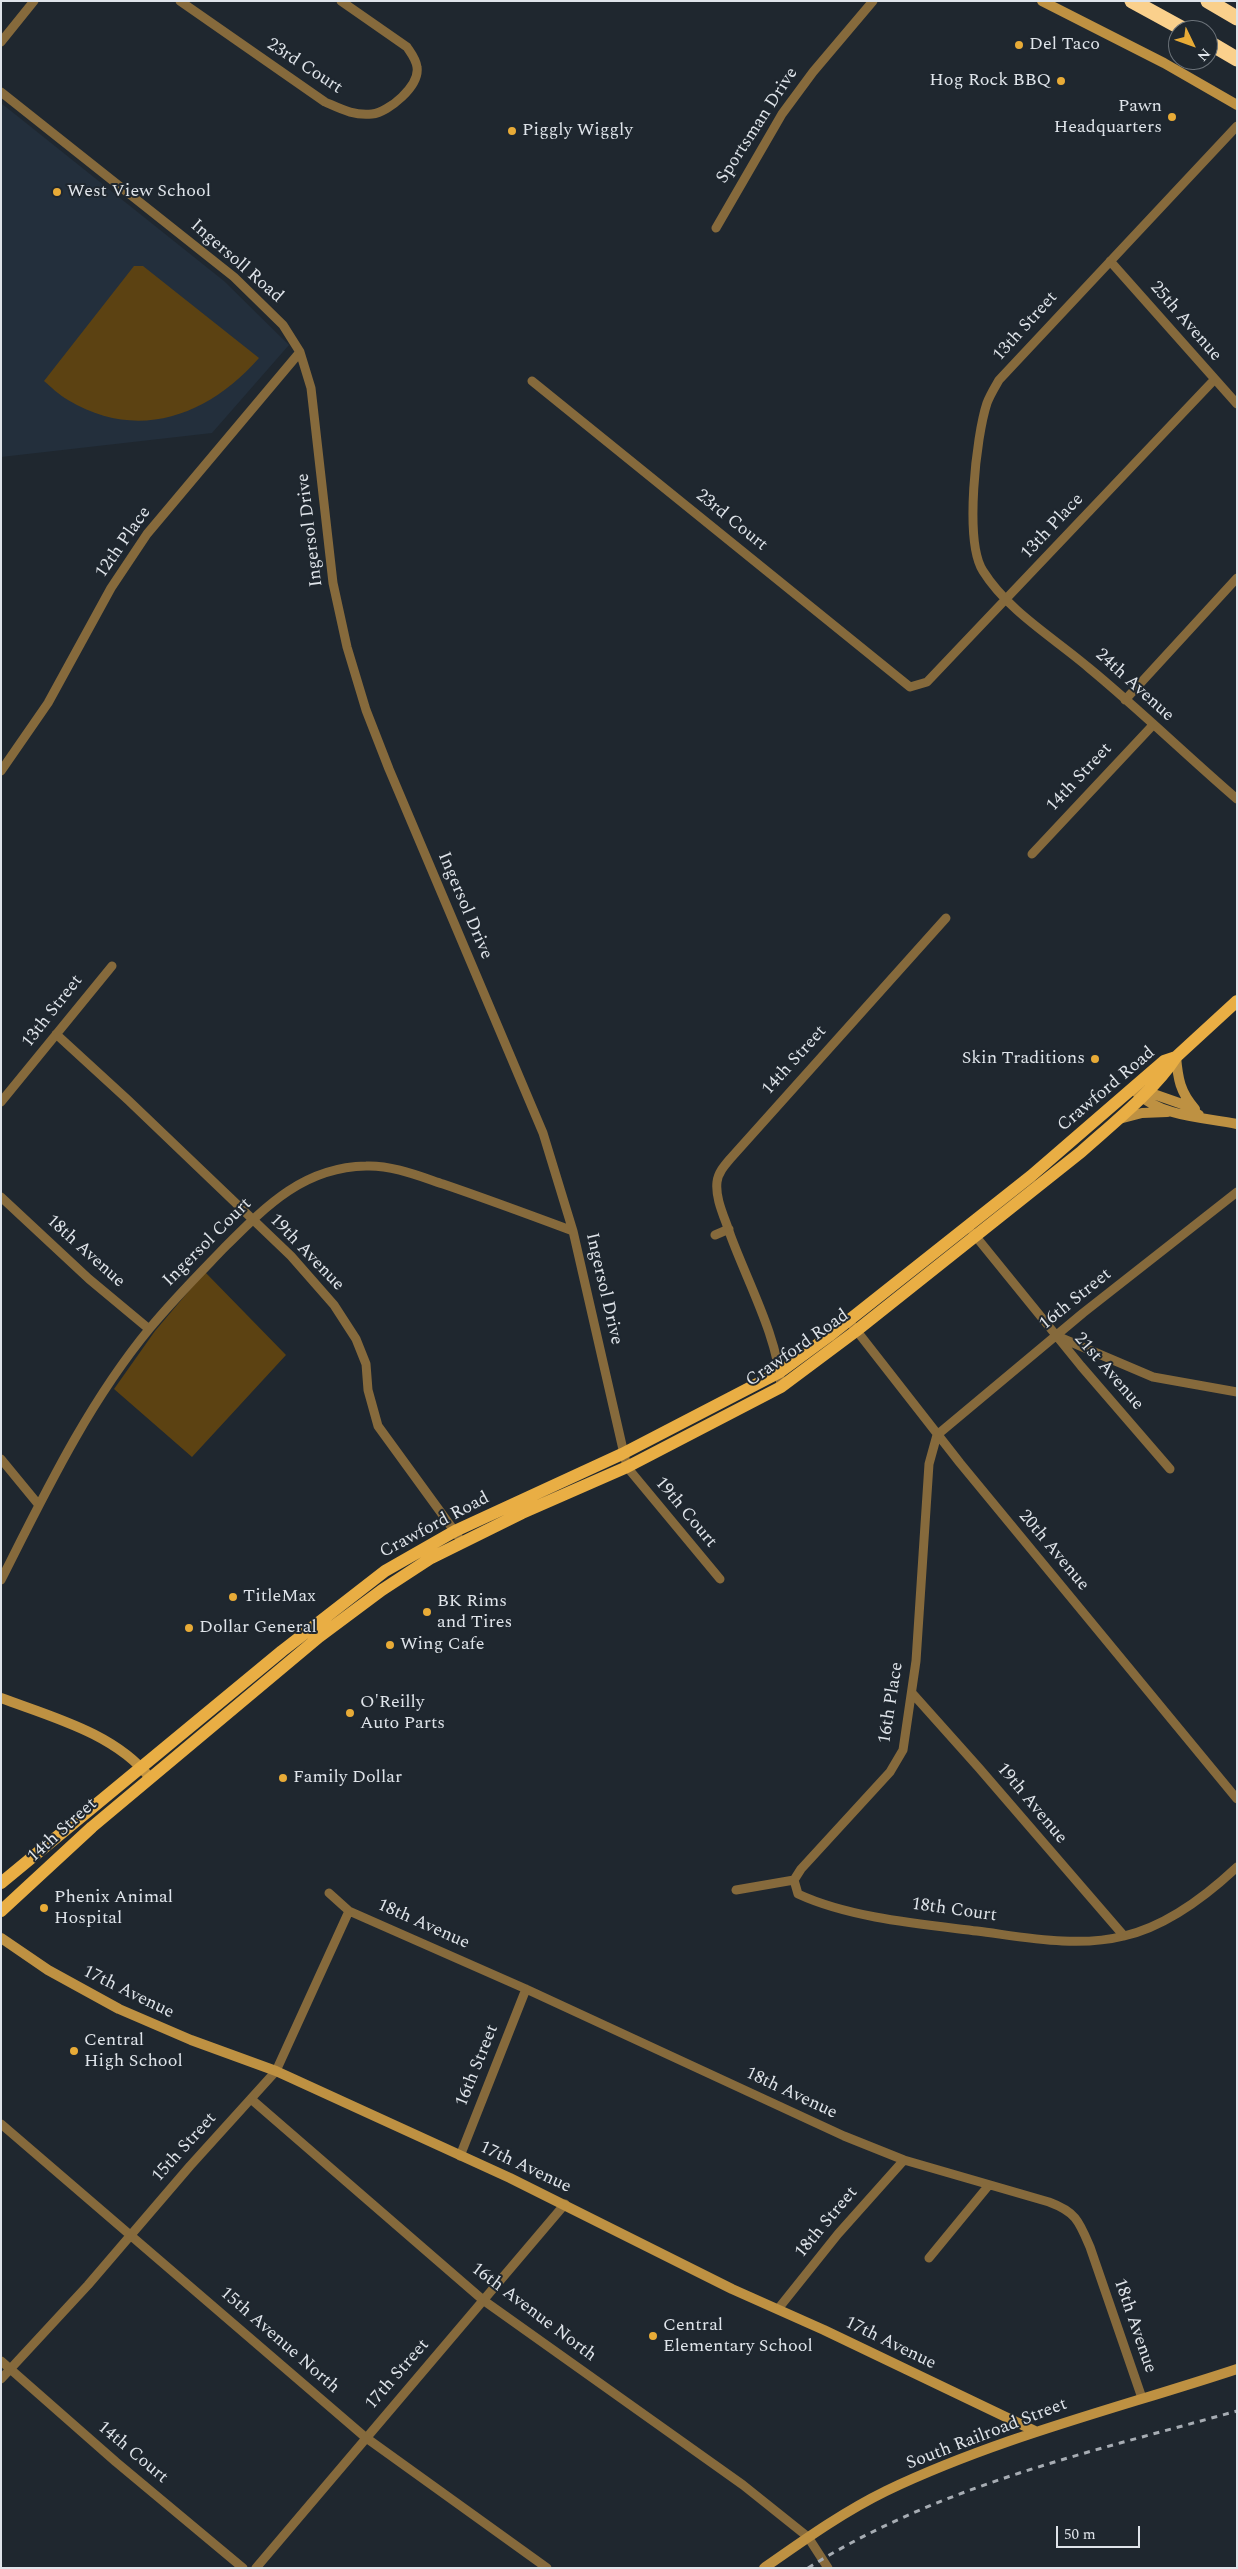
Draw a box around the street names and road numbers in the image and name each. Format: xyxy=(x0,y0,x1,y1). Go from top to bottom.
street label: 23rd Court xyxy=(262,34,346,100)
street label: Sportsman Drive xyxy=(712,64,804,188)
street label: Ingersoll Road xyxy=(185,216,287,308)
street label: 25th Avenue xyxy=(1144,278,1226,366)
street label: 13th Street xyxy=(989,288,1063,366)
street label: Ingersol Drive xyxy=(293,472,329,588)
street label: 23rd Court xyxy=(691,486,771,556)
street label: 13th Place xyxy=(1017,490,1089,564)
street label: 12th Place xyxy=(92,503,156,583)
street label: 24th Avenue xyxy=(1090,645,1178,727)
street label: 14th Street xyxy=(1043,739,1117,817)
street label: Ingersol Drive xyxy=(432,849,496,963)
street label: 13th Street xyxy=(18,971,88,1053)
street label: 14th Street xyxy=(758,1022,832,1100)
street label: Crawford Road xyxy=(1054,1043,1160,1137)
street label: Ingersol Court xyxy=(159,1194,257,1292)
street label: 19th Avenue xyxy=(264,1210,348,1296)
street label: 18th Avenue xyxy=(41,1211,129,1293)
street label: Ingersol Drive xyxy=(580,1231,626,1347)
street label: 16th Street xyxy=(1036,1264,1116,1336)
street label: Crawford Road xyxy=(742,1305,854,1393)
street label: 21st Avenue xyxy=(1068,1329,1148,1415)
street label: 19th Court xyxy=(649,1473,721,1553)
street label: Crawford Road xyxy=(377,1488,493,1564)
street label: 20th Avenue xyxy=(1013,1506,1093,1596)
street label: 16th Place xyxy=(875,1661,909,1745)
street label: 19th Avenue xyxy=(991,1759,1071,1849)
street label: 14th Street xyxy=(24,1794,102,1868)
street label: 18th Court xyxy=(910,1894,998,1928)
street label: 18th Avenue xyxy=(373,1895,473,1955)
street label: 17th Avenue xyxy=(79,1962,177,2024)
street label: 16th Street xyxy=(452,2022,504,2110)
street label: 18th Avenue xyxy=(742,2063,840,2125)
street label: 15th Street xyxy=(148,2109,222,2187)
street label: 17th Avenue xyxy=(476,2137,574,2199)
street label: 18th Street xyxy=(791,2183,863,2263)
street label: 16th Avenue North xyxy=(466,2259,600,2367)
street label: 18th Avenue xyxy=(1108,2276,1160,2376)
street label: 15th Avenue North xyxy=(215,2283,343,2399)
street label: 17th Avenue xyxy=(841,2313,939,2375)
street label: 17th Street xyxy=(361,2335,435,2415)
street label: South Railroad Street xyxy=(904,2394,1070,2476)
street label: 14th Court xyxy=(92,2417,172,2489)

